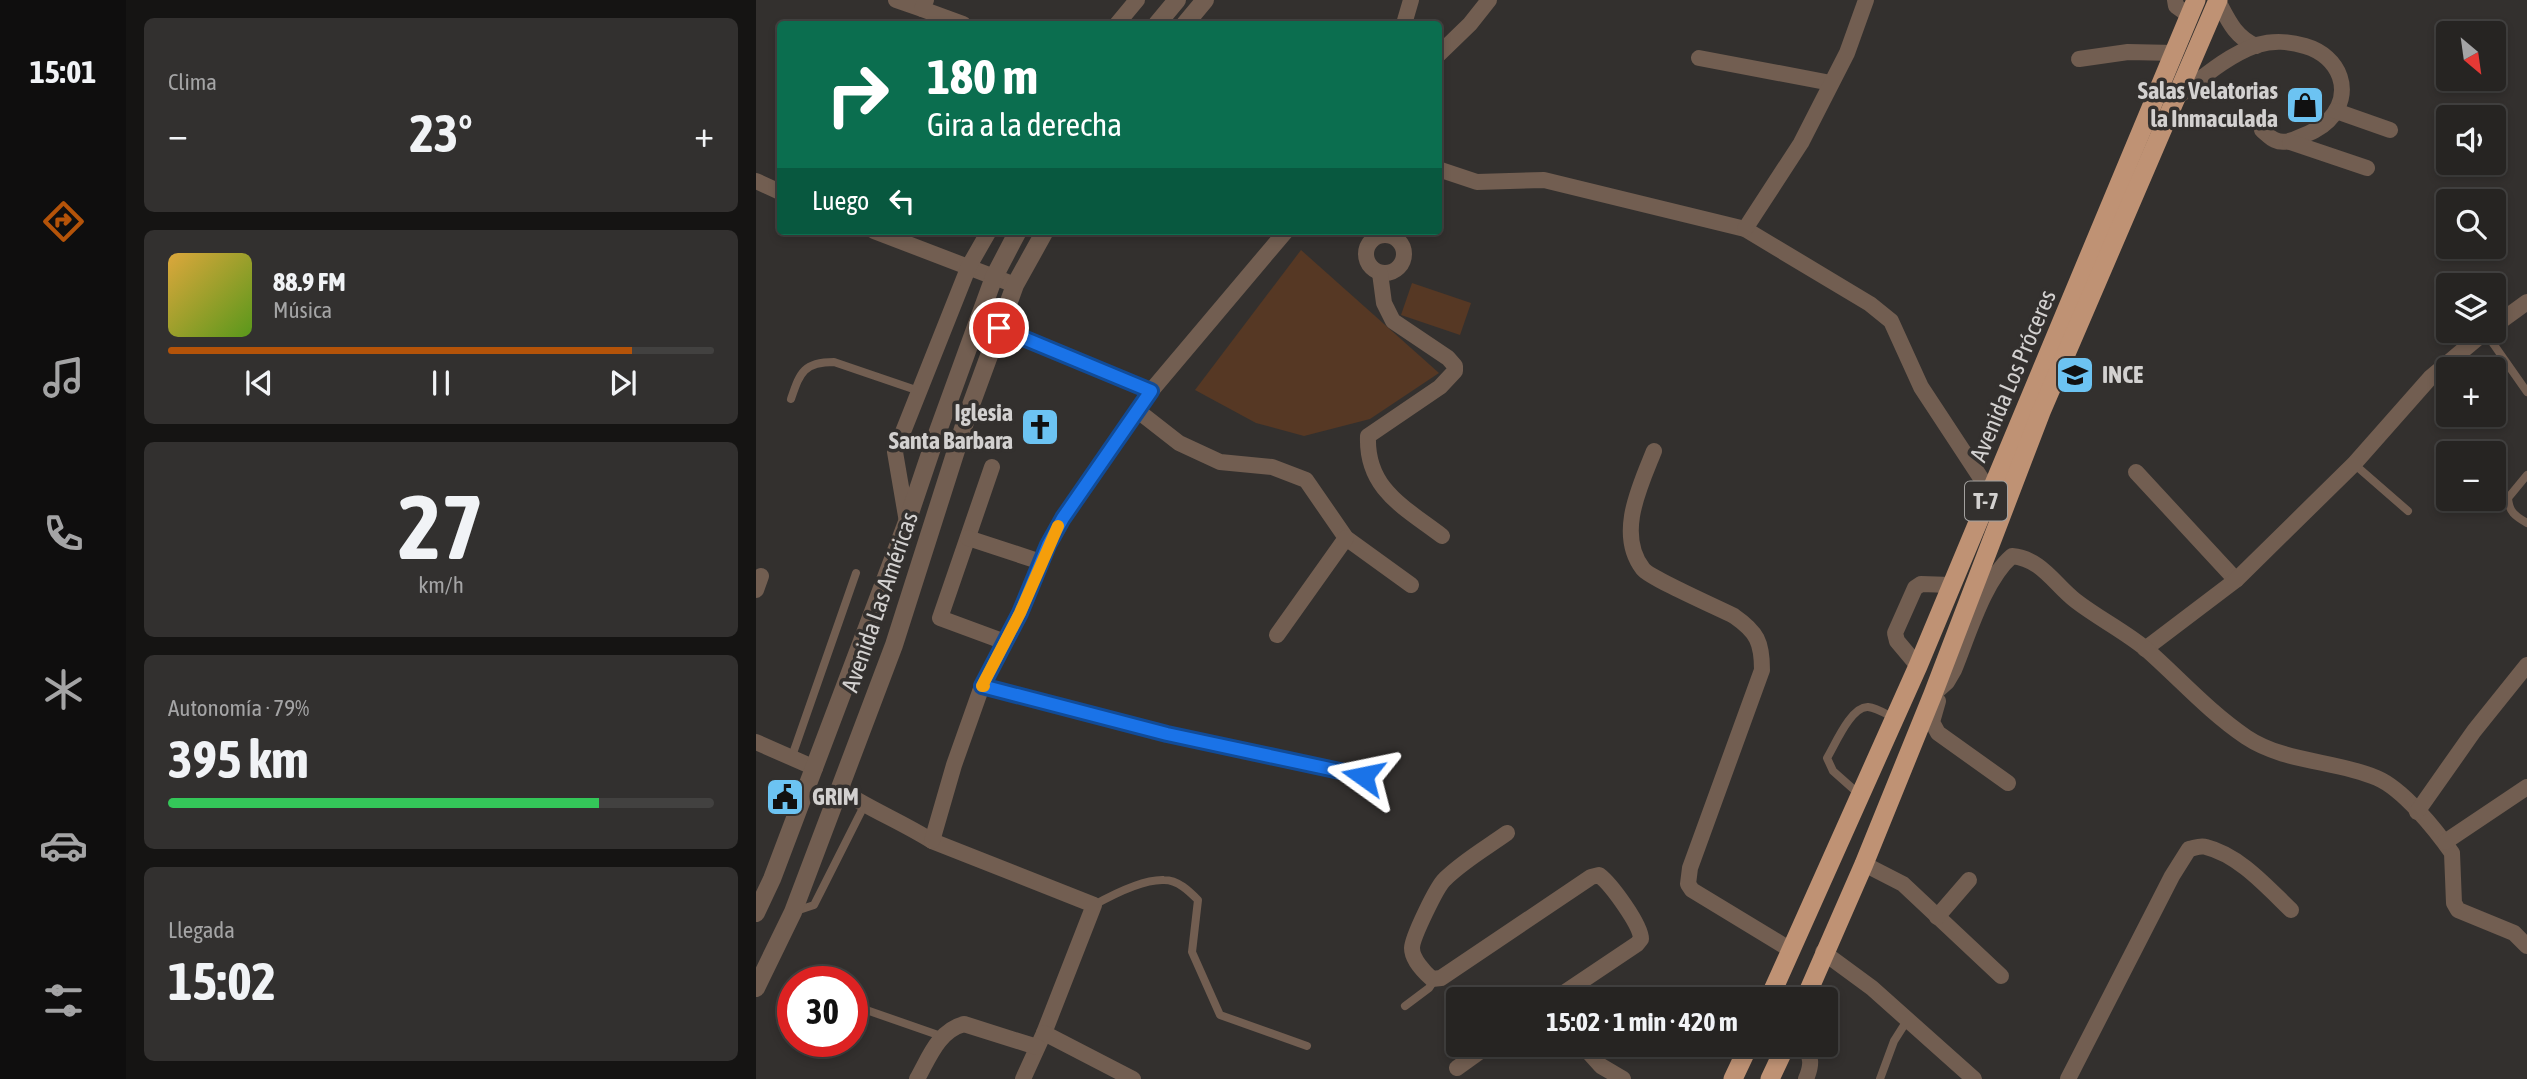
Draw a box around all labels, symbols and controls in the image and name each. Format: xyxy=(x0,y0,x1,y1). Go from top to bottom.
north arrow xyxy=(2436,21,2506,91)
map controls xyxy=(2436,21,2506,511)
text: 180 m xyxy=(927,48,1038,104)
icon: right xyxy=(812,49,903,140)
text: 15:01 xyxy=(30,53,96,90)
text: Clima xyxy=(168,69,217,95)
place label: Salas Velatorias la Inmaculada xyxy=(2138,77,2279,132)
shop icon: Salas Velatorias la Inmaculada xyxy=(2284,84,2326,126)
text: 23° xyxy=(409,103,473,163)
button: sound xyxy=(2436,105,2506,175)
text: Gira a la derecha xyxy=(927,106,1122,143)
text: − xyxy=(168,112,188,155)
text: + xyxy=(694,112,714,155)
icon: left xyxy=(883,182,921,220)
text: Luego xyxy=(812,186,869,216)
button: search xyxy=(2436,189,2506,259)
icon: directions xyxy=(39,197,88,246)
text: 88.9 FM xyxy=(273,267,346,297)
button: layers xyxy=(2436,273,2506,343)
street label: Avenida Los Próceres xyxy=(1964,286,2061,466)
text: Música xyxy=(273,297,332,323)
pin xyxy=(969,298,1029,358)
icon: arrive xyxy=(980,309,1018,347)
icon: music xyxy=(39,353,88,402)
school or university icon: INCE xyxy=(2054,354,2096,396)
button: + xyxy=(2436,357,2506,427)
place label: INCE xyxy=(2102,361,2143,388)
icon: previous xyxy=(240,364,278,402)
icon: pause xyxy=(422,364,460,402)
icon: next xyxy=(604,364,642,402)
place label: Iglesia Santa Barbara xyxy=(889,399,1013,454)
church icon: Iglesia Santa Barbara xyxy=(1019,406,1061,448)
button: − xyxy=(2436,441,2506,511)
text: 27 xyxy=(398,474,484,578)
road number: T-7 xyxy=(1965,481,2007,520)
street label: Avenida Las Américas xyxy=(836,508,923,695)
icon: phone xyxy=(39,509,88,558)
text: km/h xyxy=(418,572,464,598)
icon: climate xyxy=(39,665,88,714)
text: Autonomía · 79% xyxy=(168,695,309,721)
text: 395 km xyxy=(168,729,309,789)
position arrow xyxy=(1326,739,1400,813)
public building icon: GRIM xyxy=(764,776,806,818)
place label: GRIM xyxy=(812,783,859,810)
icon: car xyxy=(39,821,88,870)
text: Llegada xyxy=(168,917,235,943)
text: 15:02 xyxy=(168,951,276,1011)
speed limit sign: 30 xyxy=(777,966,868,1057)
icon: filters xyxy=(39,976,88,1025)
text: 15:02 · 1 min · 420 m xyxy=(1546,1007,1738,1037)

